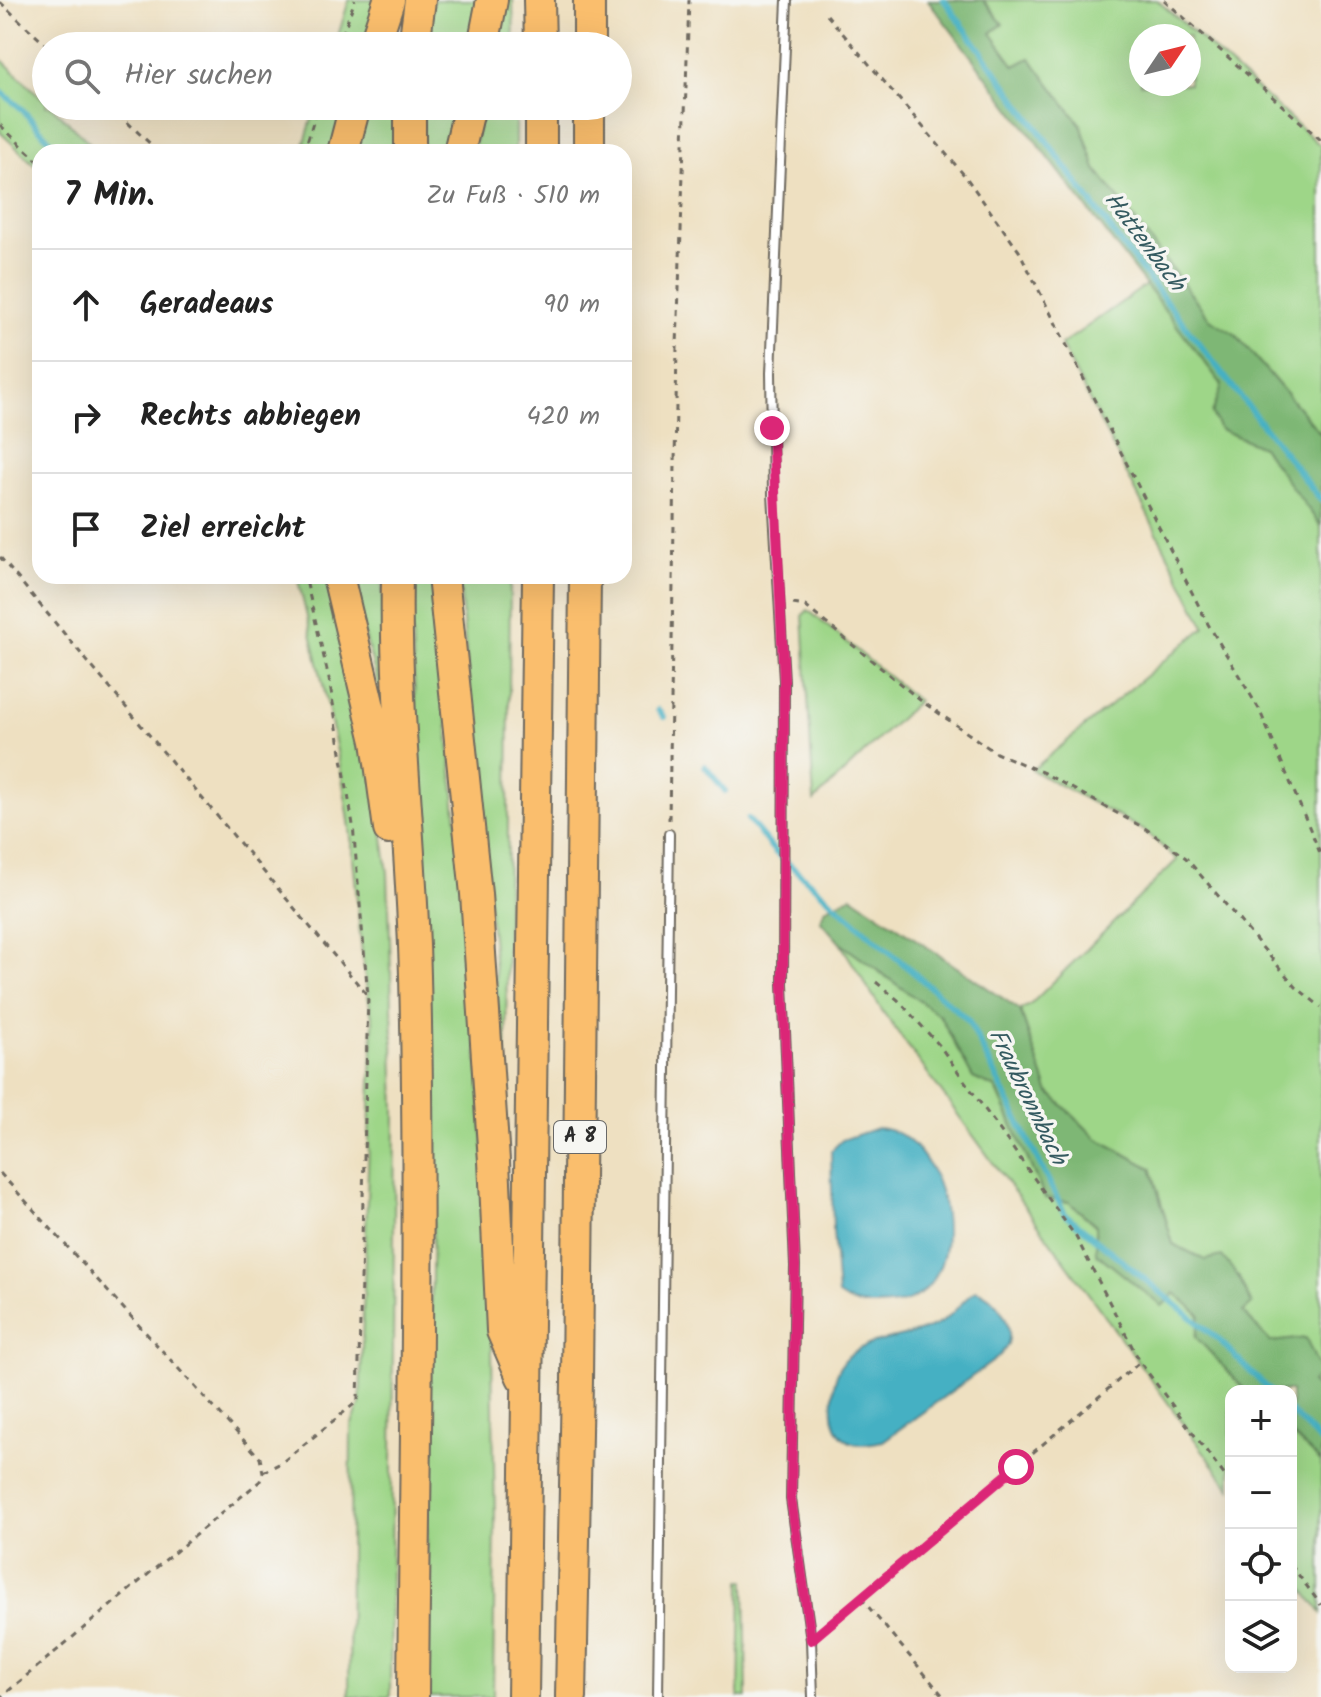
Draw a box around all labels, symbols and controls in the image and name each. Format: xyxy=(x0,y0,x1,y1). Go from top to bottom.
north arrow xyxy=(1129,24,1201,96)
search box xyxy=(32,32,632,120)
text: Hier suchen xyxy=(124,52,273,100)
icon: search xyxy=(60,54,104,98)
text: 7 Min. xyxy=(64,169,155,223)
text: Zu Fuß · 510 m xyxy=(426,175,600,217)
water label: Hattenbach xyxy=(1093,184,1196,302)
text: Geradeaus xyxy=(140,281,273,329)
icon: ahead xyxy=(64,283,108,327)
text: 90 m xyxy=(543,284,600,326)
text: Rechts abbiegen xyxy=(140,393,361,441)
icon: right xyxy=(64,395,108,439)
text: 420 m xyxy=(526,396,600,438)
route end xyxy=(754,410,790,446)
text: Ziel erreicht xyxy=(140,505,305,553)
icon: arrive xyxy=(64,507,108,551)
water label: Fraubronnbach xyxy=(977,1022,1078,1174)
road number: A 8 xyxy=(554,1121,606,1153)
map controls xyxy=(1225,1385,1297,1673)
button: + xyxy=(1225,1385,1297,1457)
route start xyxy=(998,1449,1034,1485)
button: − xyxy=(1225,1457,1297,1529)
button: locate xyxy=(1225,1529,1297,1601)
button: layers xyxy=(1225,1601,1297,1673)

